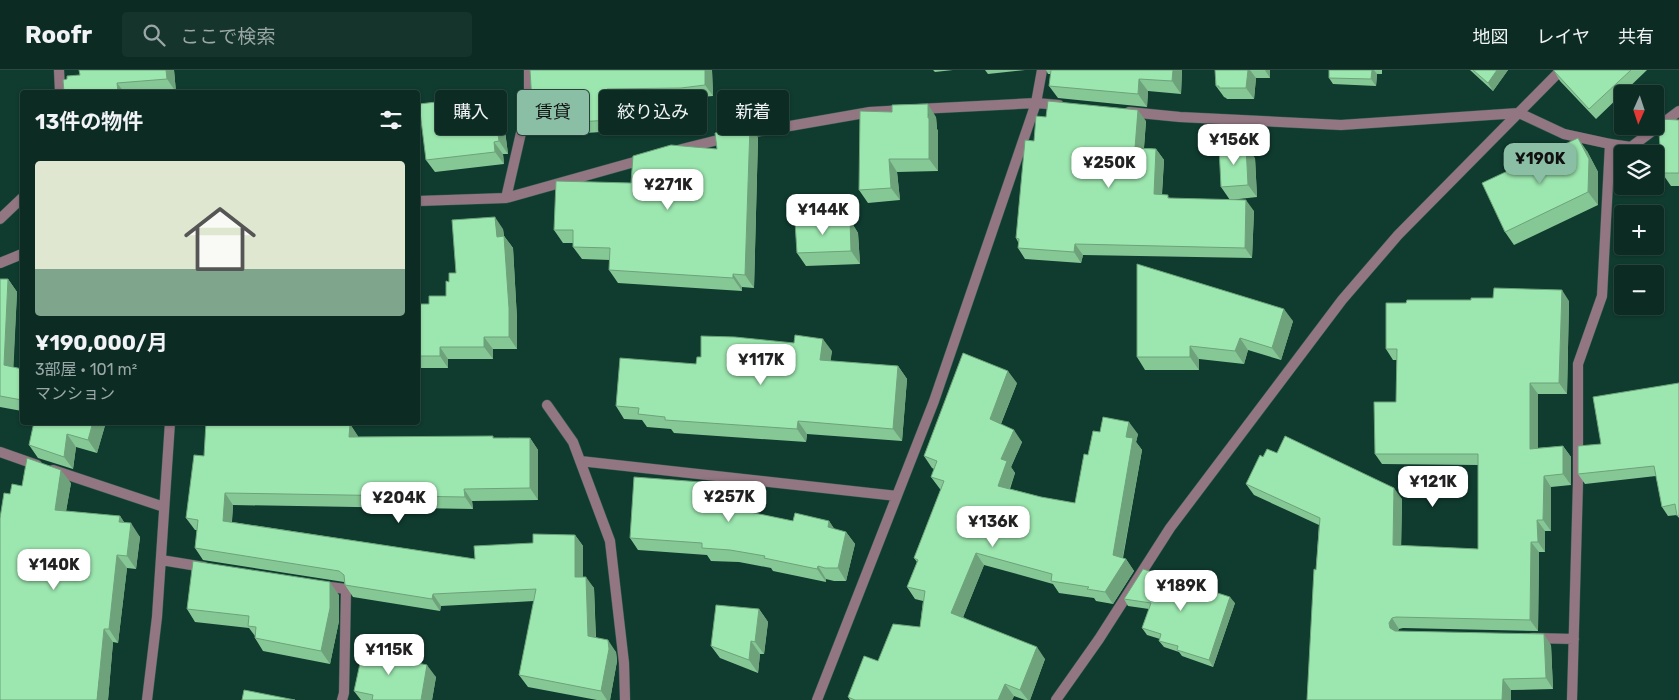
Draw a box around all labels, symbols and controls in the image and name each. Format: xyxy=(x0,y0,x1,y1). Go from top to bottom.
search box xyxy=(122,12,472,57)
text: Roofr xyxy=(25,21,92,49)
icon: search xyxy=(140,21,168,49)
text: ここで検索 xyxy=(180,25,275,48)
text: 地図 xyxy=(1473,26,1509,48)
text: レイヤ xyxy=(1537,26,1590,48)
text: 共有 xyxy=(1618,26,1654,48)
north arrow xyxy=(1614,85,1664,135)
map controls xyxy=(1614,85,1664,315)
chip: 購入 xyxy=(435,90,507,135)
chip: 賃貸 xyxy=(517,90,589,135)
chip: 絞り込み xyxy=(599,90,707,135)
chip: 新着 xyxy=(717,90,789,135)
icon: filters xyxy=(377,106,405,134)
text: 13件の物件 xyxy=(35,109,143,134)
pin: ¥156K xyxy=(1199,124,1269,166)
text: ¥156K xyxy=(1209,130,1259,149)
pin: ¥190K xyxy=(1505,142,1575,185)
button: layers xyxy=(1614,145,1664,195)
pin: ¥250K xyxy=(1074,146,1144,189)
text: ¥190K xyxy=(1515,149,1565,168)
text: ¥250K xyxy=(1082,153,1136,172)
pin: ¥271K xyxy=(633,168,703,211)
text: ¥271K xyxy=(643,175,693,194)
icon: home xyxy=(175,194,265,284)
pin: ¥144K xyxy=(788,194,858,236)
text: ¥144K xyxy=(797,200,849,219)
button: + xyxy=(1614,205,1664,255)
button: − xyxy=(1614,265,1664,315)
text: ¥190,000/月 xyxy=(35,330,168,355)
pin: ¥117K xyxy=(726,344,796,386)
text: ¥117K xyxy=(738,350,784,369)
text: 3部屋 · 101 m² xyxy=(35,360,137,379)
text: マンション xyxy=(35,384,115,403)
pin: ¥121K xyxy=(1398,466,1468,508)
text: ¥121K xyxy=(1409,472,1457,491)
pin: ¥257K xyxy=(694,480,764,523)
pin: ¥204K xyxy=(364,482,434,524)
text: ¥257K xyxy=(703,487,755,506)
text: ¥204K xyxy=(372,488,426,507)
pin: ¥136K xyxy=(958,506,1028,548)
text: ¥136K xyxy=(968,512,1018,531)
pin: ¥140K xyxy=(19,548,89,591)
text: ¥140K xyxy=(28,555,80,574)
pin: ¥189K xyxy=(1146,570,1216,612)
text: ¥189K xyxy=(1156,576,1206,595)
pin: ¥115K xyxy=(354,634,424,676)
text: ¥115K xyxy=(365,640,413,659)

